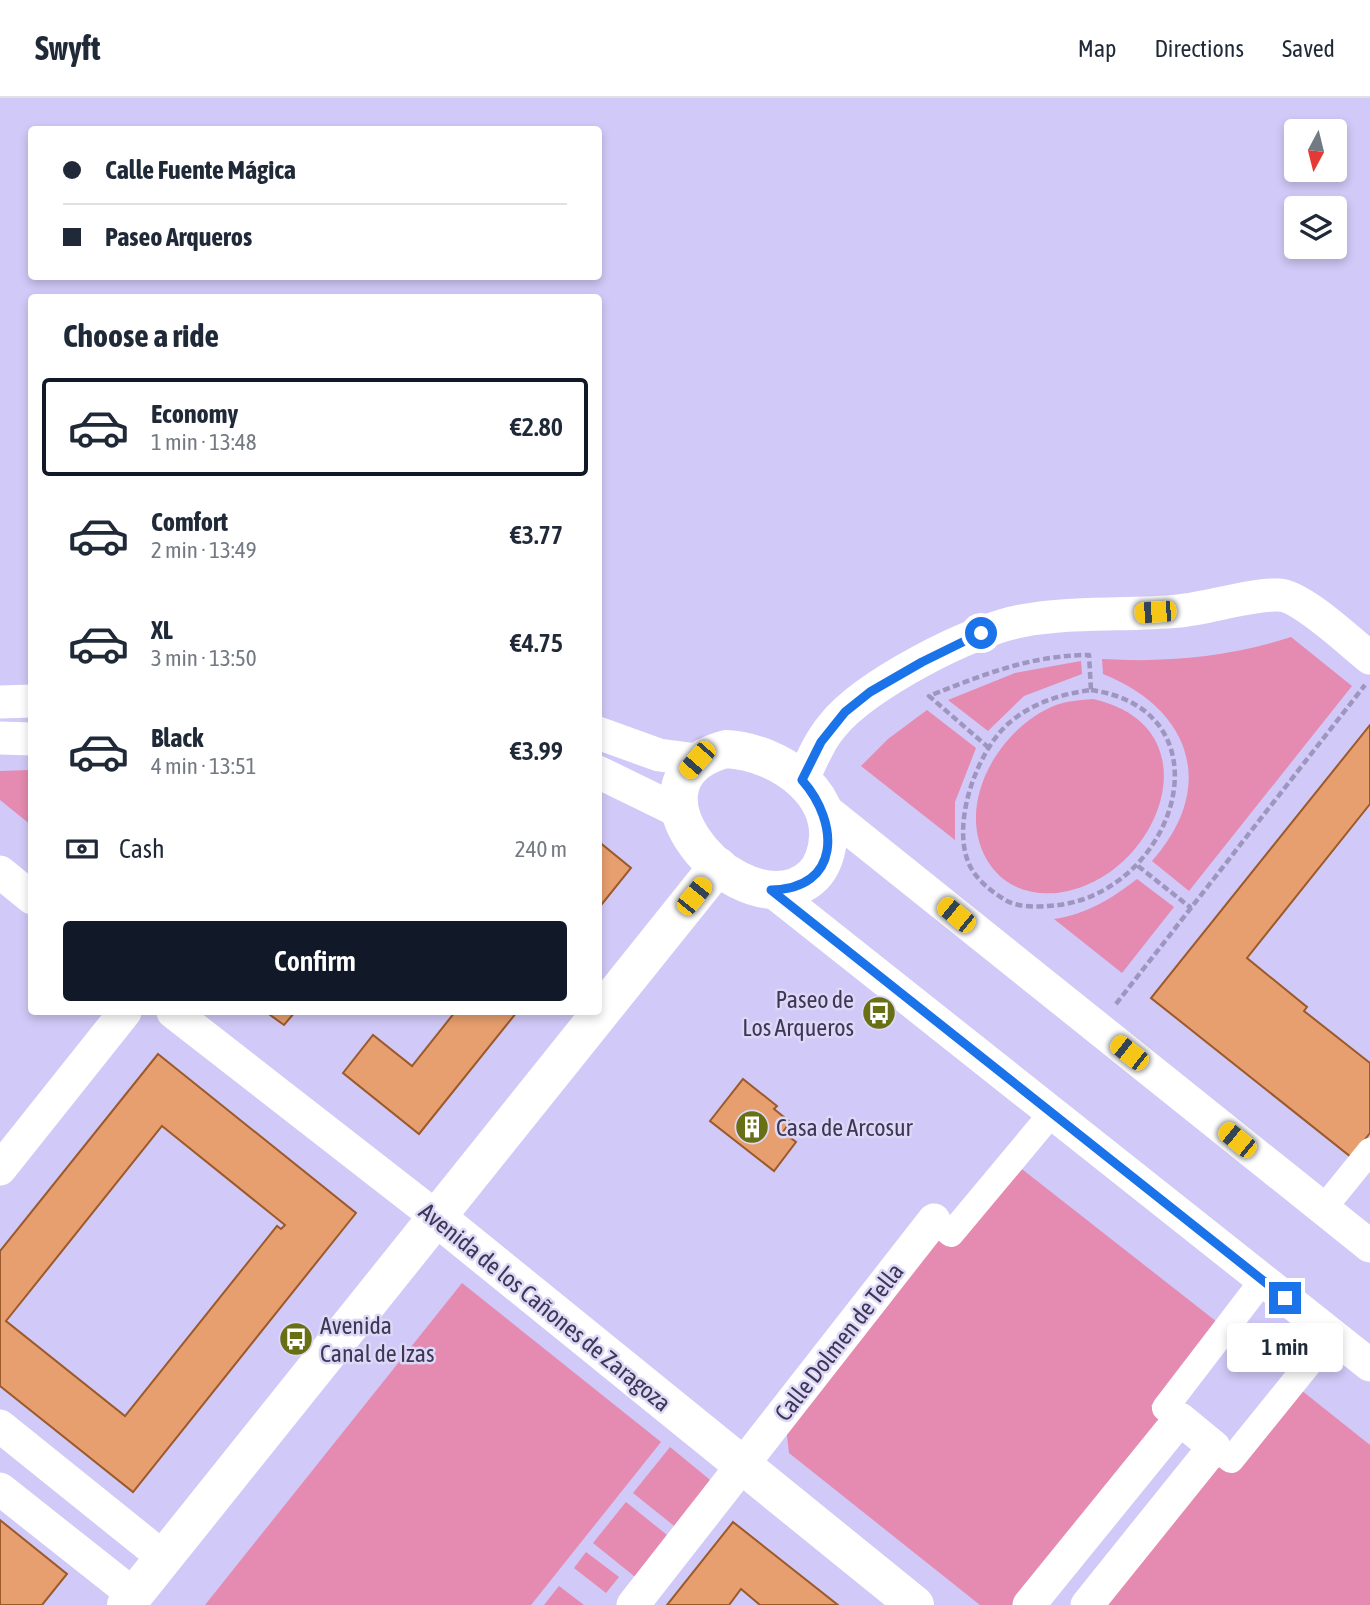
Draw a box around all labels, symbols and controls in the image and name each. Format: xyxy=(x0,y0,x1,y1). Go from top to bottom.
text: Swyft xyxy=(35,29,100,67)
text: Map xyxy=(1078,35,1116,62)
text: Directions xyxy=(1154,35,1244,62)
text: Saved xyxy=(1282,35,1335,62)
north arrow xyxy=(1284,119,1348,182)
map controls xyxy=(1284,119,1347,259)
text: Calle Fuente Mágica xyxy=(105,155,296,185)
button: layers xyxy=(1284,196,1347,259)
text: Paseo Arqueros xyxy=(105,222,252,252)
text: Choose a ride xyxy=(63,317,219,354)
icon: car xyxy=(67,396,130,459)
text: Economy xyxy=(151,399,238,429)
text: €2.80 xyxy=(510,412,563,442)
text: 1 min · 13:48 xyxy=(151,429,257,455)
icon: car xyxy=(67,504,130,567)
text: Comfort xyxy=(151,507,228,537)
text: €3.77 xyxy=(510,520,563,550)
text: 2 min · 13:49 xyxy=(151,537,257,563)
car xyxy=(1134,600,1177,624)
icon: car xyxy=(67,612,130,675)
text: XL xyxy=(151,615,173,645)
route start xyxy=(965,617,997,649)
text: €4.75 xyxy=(510,628,563,658)
text: 3 min · 13:50 xyxy=(151,645,257,671)
icon: car xyxy=(67,720,130,783)
text: Black xyxy=(151,723,203,753)
text: €3.99 xyxy=(510,736,563,766)
car xyxy=(676,737,719,783)
text: 4 min · 13:51 xyxy=(151,753,257,779)
icon: cash xyxy=(63,830,101,868)
text: Cash xyxy=(119,834,165,864)
text: 240 m xyxy=(515,836,567,862)
car xyxy=(673,873,716,919)
car xyxy=(934,894,979,936)
button: Confirm xyxy=(63,921,567,1001)
place label: Paseo de Los Arqueros xyxy=(742,986,854,1041)
bus stop icon: Paseo de Los Arqueros xyxy=(860,994,898,1032)
car xyxy=(1106,1032,1153,1074)
building icon: Casa de Arcosur xyxy=(733,1108,771,1146)
place label: Casa de Arcosur xyxy=(776,1114,914,1141)
car xyxy=(1215,1119,1260,1161)
street label: Avenida de los Cañones de Zaragoza xyxy=(414,1197,676,1417)
street label: Calle Dolmen de Tella xyxy=(769,1258,909,1426)
route end xyxy=(1269,1282,1301,1314)
place label: Avenida Canal de Izas xyxy=(320,1312,434,1367)
bus stop icon: Avenida Canal de Izas xyxy=(277,1320,315,1358)
callout: 1 min xyxy=(1227,1322,1343,1372)
text: 1 min xyxy=(1262,1334,1308,1360)

